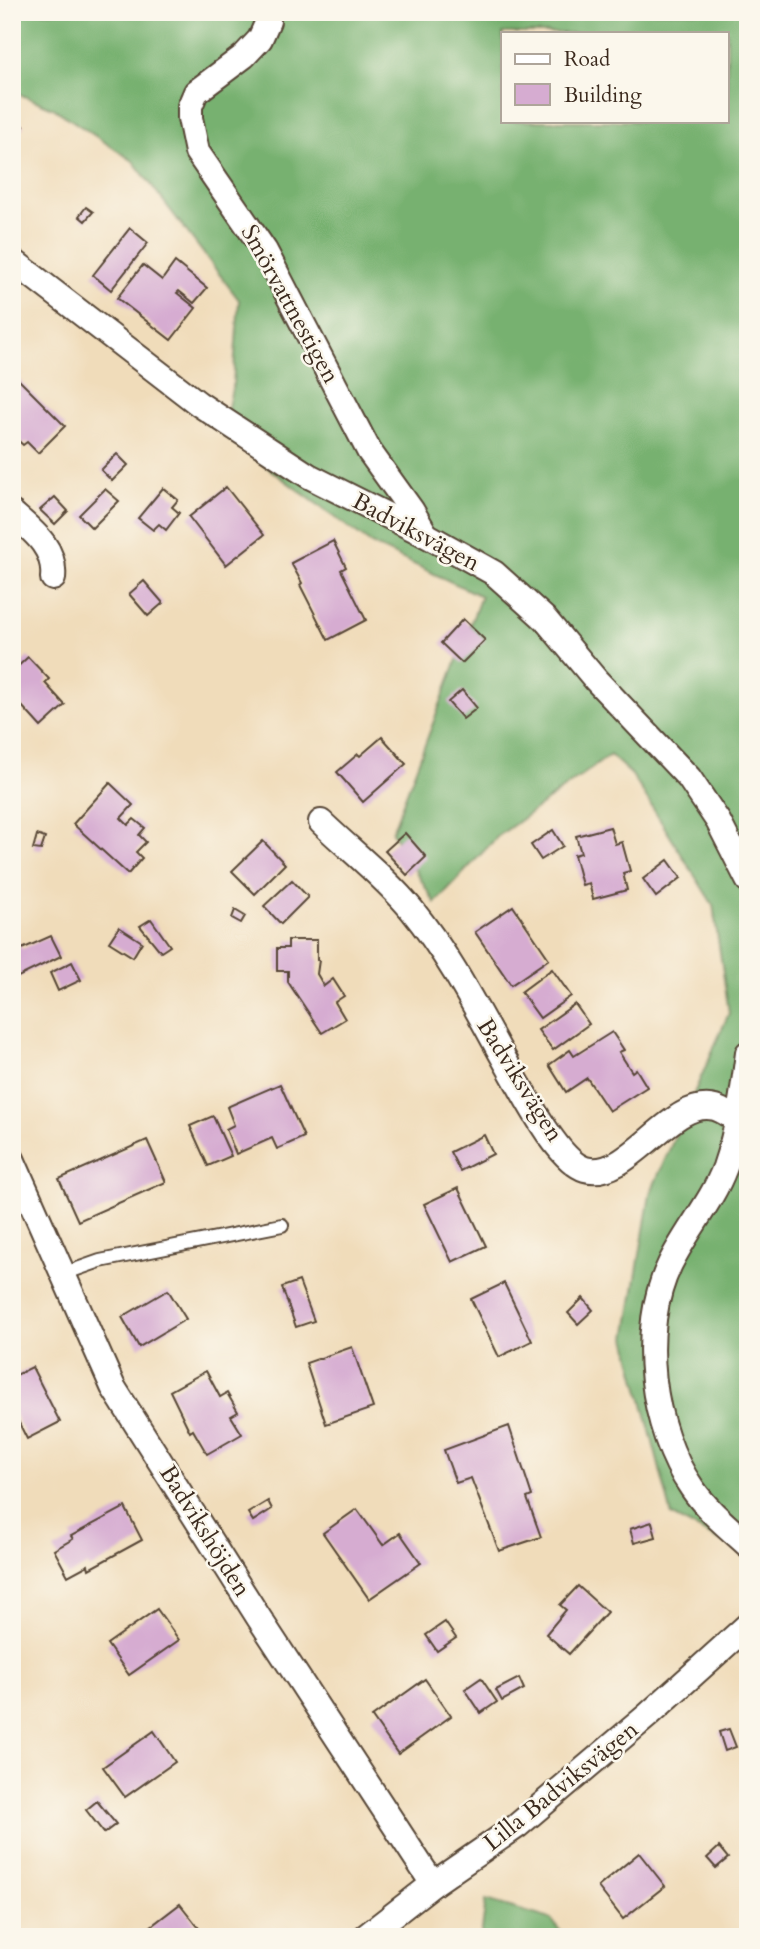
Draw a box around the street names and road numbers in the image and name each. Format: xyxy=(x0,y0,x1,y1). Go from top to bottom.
street label: Smörvattnestigen xyxy=(233,219,347,390)
street label: Badviksvägen xyxy=(346,485,486,580)
street label: Badviksvägen xyxy=(469,1012,571,1148)
street label: Badvikshöjden xyxy=(151,1459,259,1603)
street label: Lilla Badviksvägen xyxy=(477,1713,646,1859)

